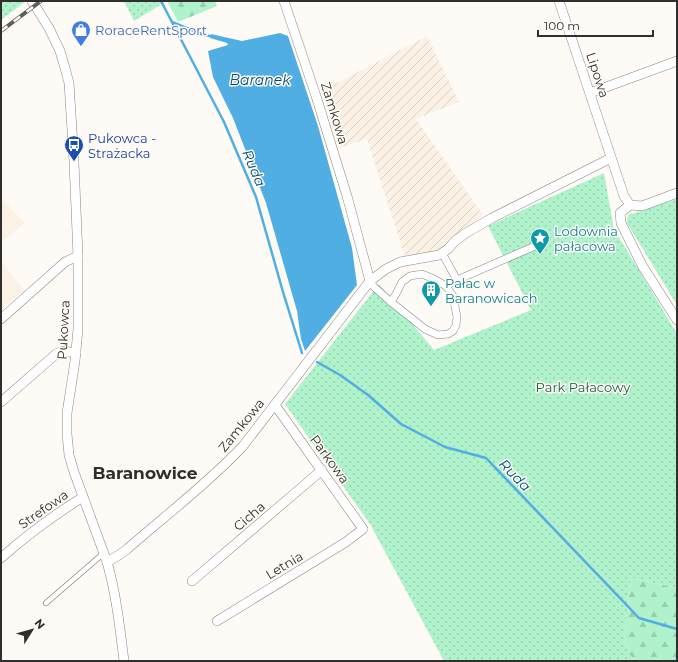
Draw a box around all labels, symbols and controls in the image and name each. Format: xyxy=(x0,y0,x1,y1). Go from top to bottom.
scale bar xyxy=(538,12,653,38)
text: 100 m xyxy=(544,18,580,33)
shop icon: RoraceRentSport xyxy=(70,19,92,47)
place label: RoraceRentSport xyxy=(95,22,207,38)
street label: Lipowa xyxy=(583,50,613,100)
water label: Baranek xyxy=(229,71,291,89)
street label: Zamkowa xyxy=(318,80,352,146)
place label: Pukowca - Strażacka xyxy=(88,130,156,161)
bus stop icon: Pukowca - Strażacka xyxy=(63,134,85,162)
water label: Ruda xyxy=(238,147,270,189)
place label: Lodownia pałacowa xyxy=(554,223,618,254)
place icon: Lodownia pałacowa xyxy=(529,227,551,255)
place label: Pałac w Baranowicach xyxy=(445,275,538,306)
building icon: Pałac w Baranowicach xyxy=(420,279,442,307)
street label: Pukowca xyxy=(53,300,73,360)
park label: Park Pałacowy xyxy=(536,379,631,395)
street label: Zamkowa xyxy=(215,395,267,455)
street label: Parkowa xyxy=(307,432,353,486)
water label: Ruda xyxy=(495,455,535,495)
district label: Baranowice xyxy=(92,463,198,483)
street label: Strefowa xyxy=(15,486,71,532)
street label: Cicha xyxy=(230,498,268,534)
street label: Letnia xyxy=(262,548,306,582)
north arrow xyxy=(12,610,52,650)
text: N xyxy=(32,616,48,632)

